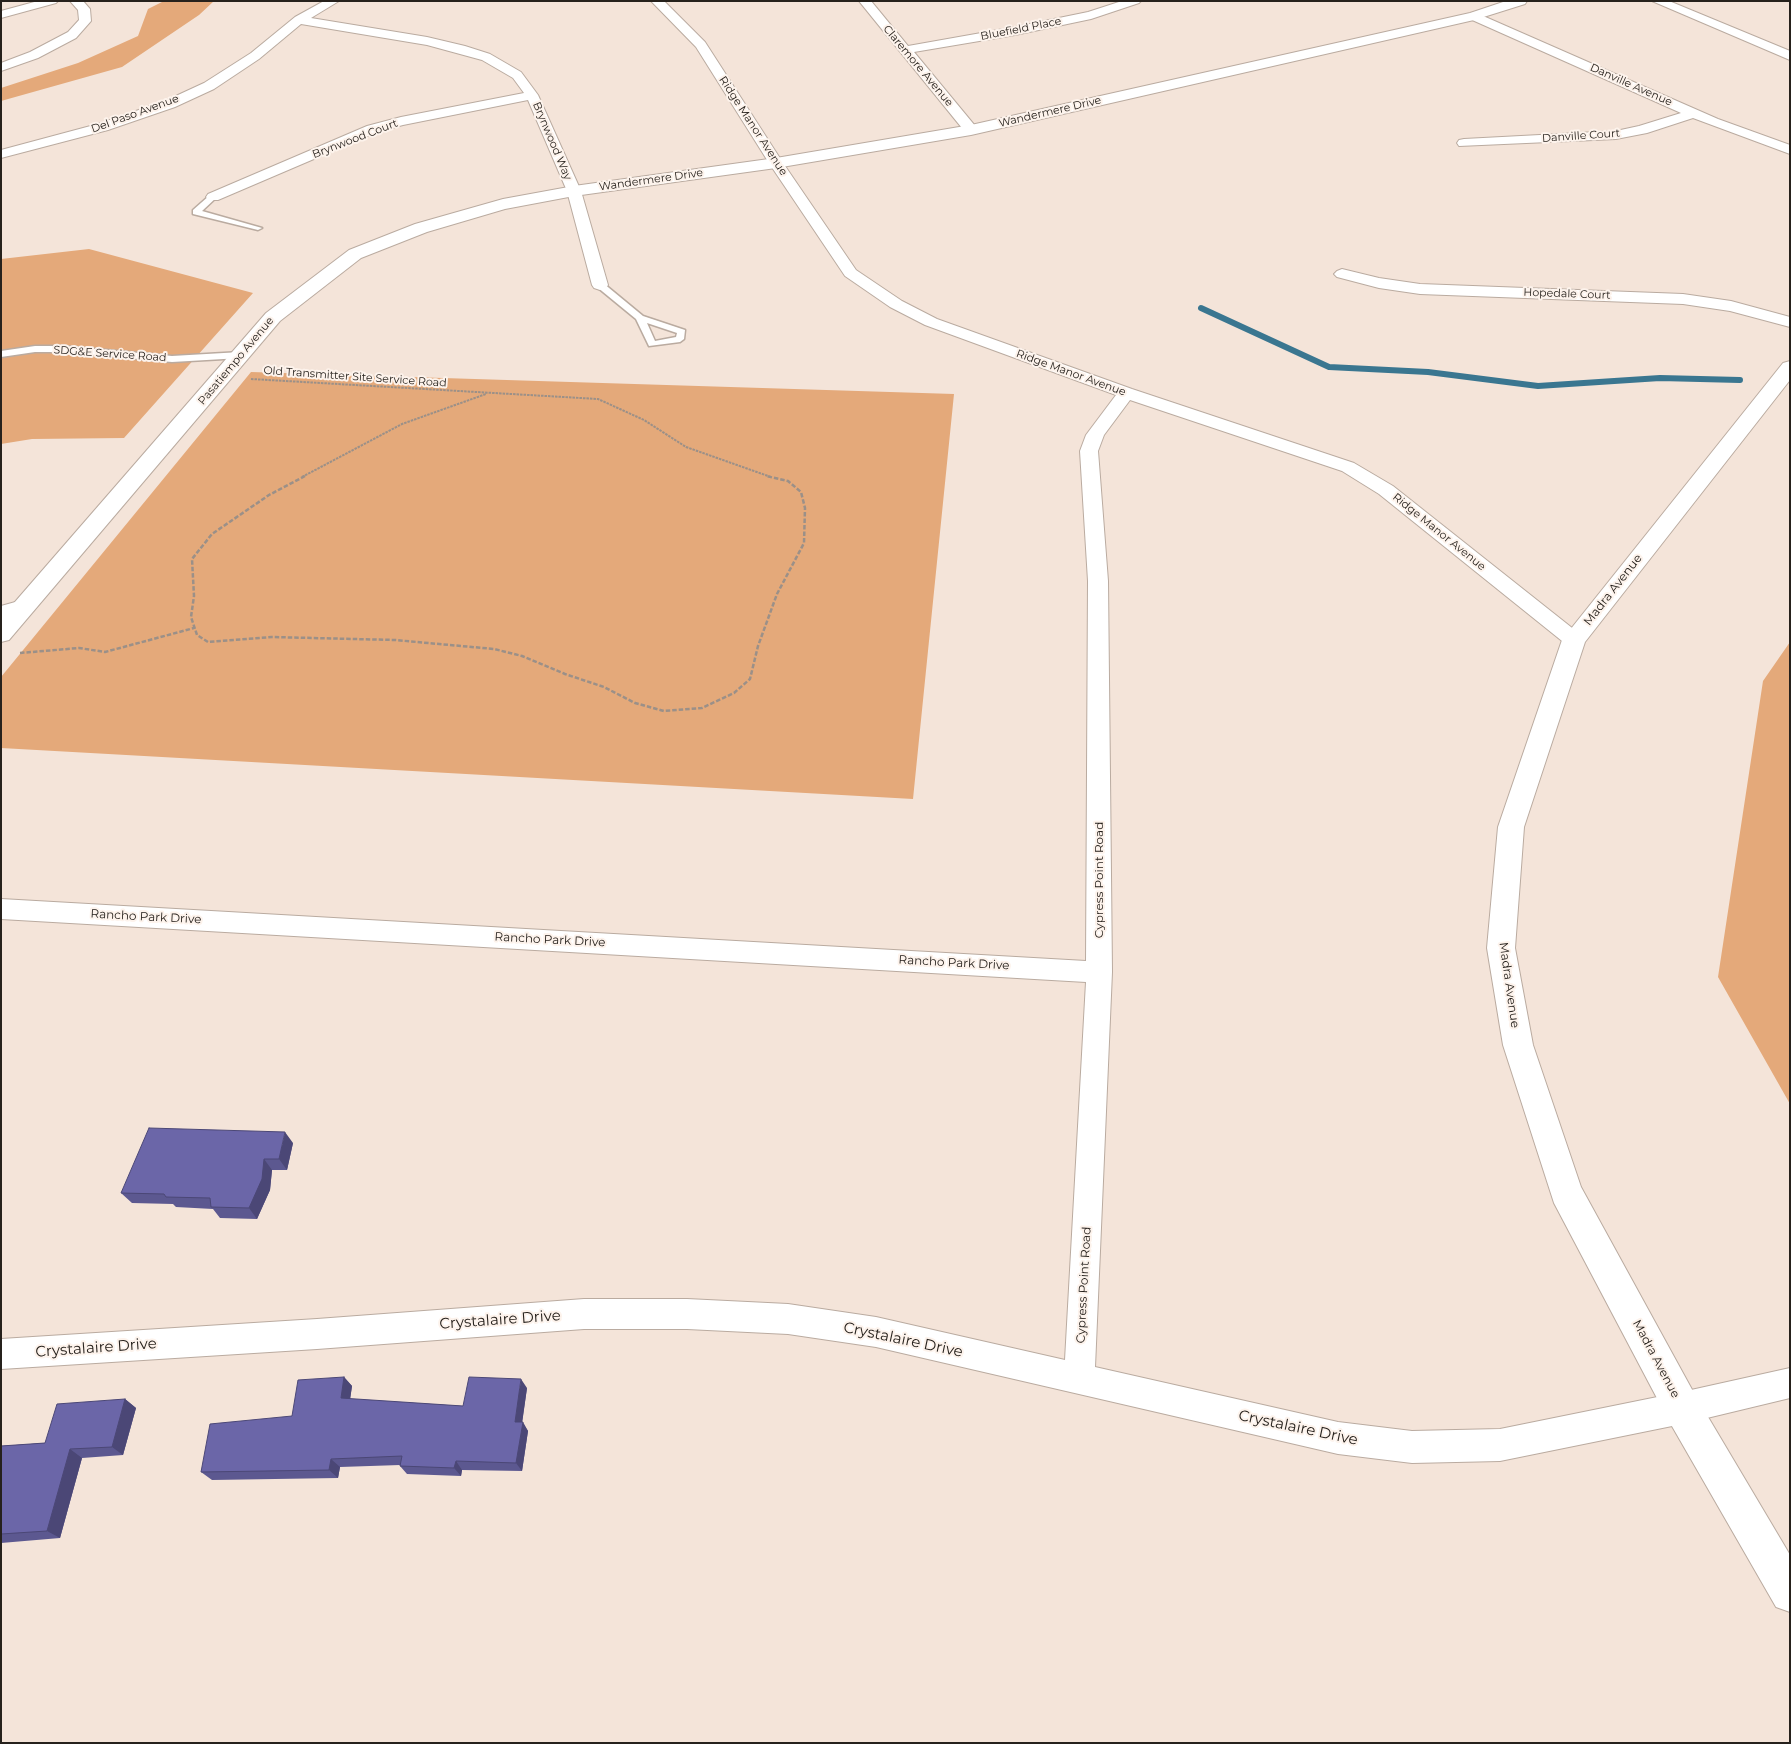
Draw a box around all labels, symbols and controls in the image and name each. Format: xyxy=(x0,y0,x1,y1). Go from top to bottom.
street label: Bluefield Place xyxy=(979,15,1063,43)
street label: Claremore Avenue xyxy=(880,23,956,109)
street label: Danville Avenue xyxy=(1588,61,1674,109)
street label: Ridge Manor Avenue xyxy=(716,74,790,178)
street label: Del Paso Avenue xyxy=(89,92,181,136)
street label: Wandermere Drive xyxy=(997,94,1103,130)
street label: Brynwood Way xyxy=(530,100,574,182)
street label: Brynwood Court xyxy=(310,117,400,161)
street label: Danville Court xyxy=(1542,127,1620,145)
street label: Wandermere Drive xyxy=(598,166,704,194)
street label: Hopedale Court xyxy=(1523,286,1611,302)
street label: Pasatiempo Avenue xyxy=(195,314,277,408)
street label: SDG&E Service Road xyxy=(53,343,167,365)
street label: Ridge Manor Avenue xyxy=(1014,347,1128,399)
street label: Old Transmitter Site Service Road xyxy=(263,364,447,390)
street label: Ridge Manor Avenue xyxy=(1390,491,1488,573)
street label: Madra Avenue xyxy=(1581,551,1645,629)
street label: Cypress Point Road xyxy=(1092,822,1106,938)
street label: Rancho Park Drive xyxy=(90,907,202,927)
street label: Rancho Park Drive xyxy=(494,930,606,950)
street label: Madra Avenue xyxy=(1496,941,1522,1029)
street label: Rancho Park Drive xyxy=(898,953,1010,973)
street label: Cypress Point Road xyxy=(1074,1226,1094,1344)
street label: Crystalaire Drive xyxy=(439,1307,561,1333)
street label: Madra Avenue xyxy=(1629,1317,1683,1401)
street label: Crystalaire Drive xyxy=(842,1319,964,1361)
street label: Crystalaire Drive xyxy=(35,1335,157,1361)
street label: Crystalaire Drive xyxy=(1237,1407,1359,1449)

